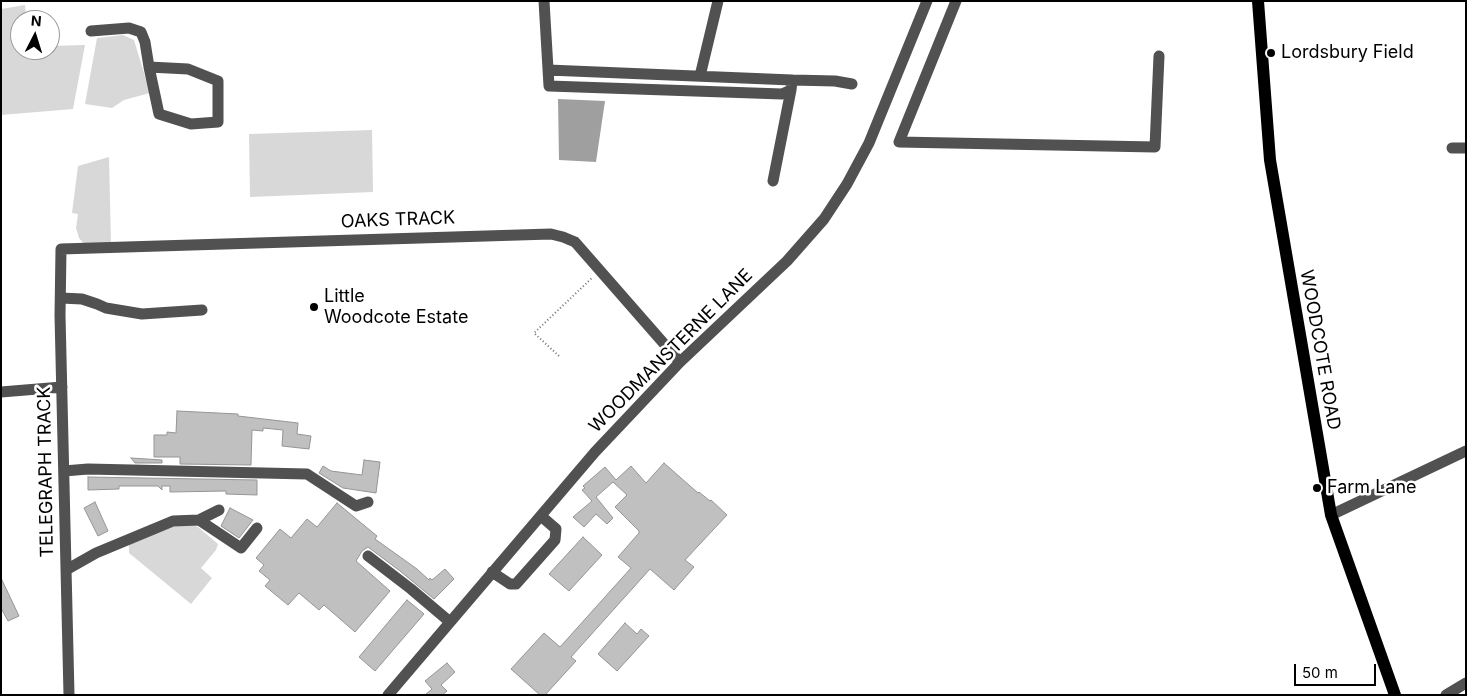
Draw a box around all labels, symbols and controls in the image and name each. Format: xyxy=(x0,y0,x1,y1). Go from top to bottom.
north arrow xyxy=(10,10,60,60)
text: N xyxy=(30,12,42,29)
place label: Lordsbury Field xyxy=(1281,42,1414,64)
marker: Lordsbury Field xyxy=(1265,47,1277,59)
street label: OAKS TRACK xyxy=(340,207,456,233)
street label: WOODMANSTERNE LANE xyxy=(585,265,757,437)
street label: WOODCOTE ROAD xyxy=(1295,268,1345,432)
place label: Little Woodcote Estate xyxy=(324,286,468,328)
marker: Little Woodcote Estate xyxy=(308,301,320,313)
street label: TELEGRAPH TRACK xyxy=(34,386,58,558)
place label: Farm Lane xyxy=(1327,477,1417,499)
marker: Farm Lane xyxy=(1311,482,1323,494)
scale bar xyxy=(1297,654,1380,686)
text: 50 m xyxy=(1302,663,1338,682)

